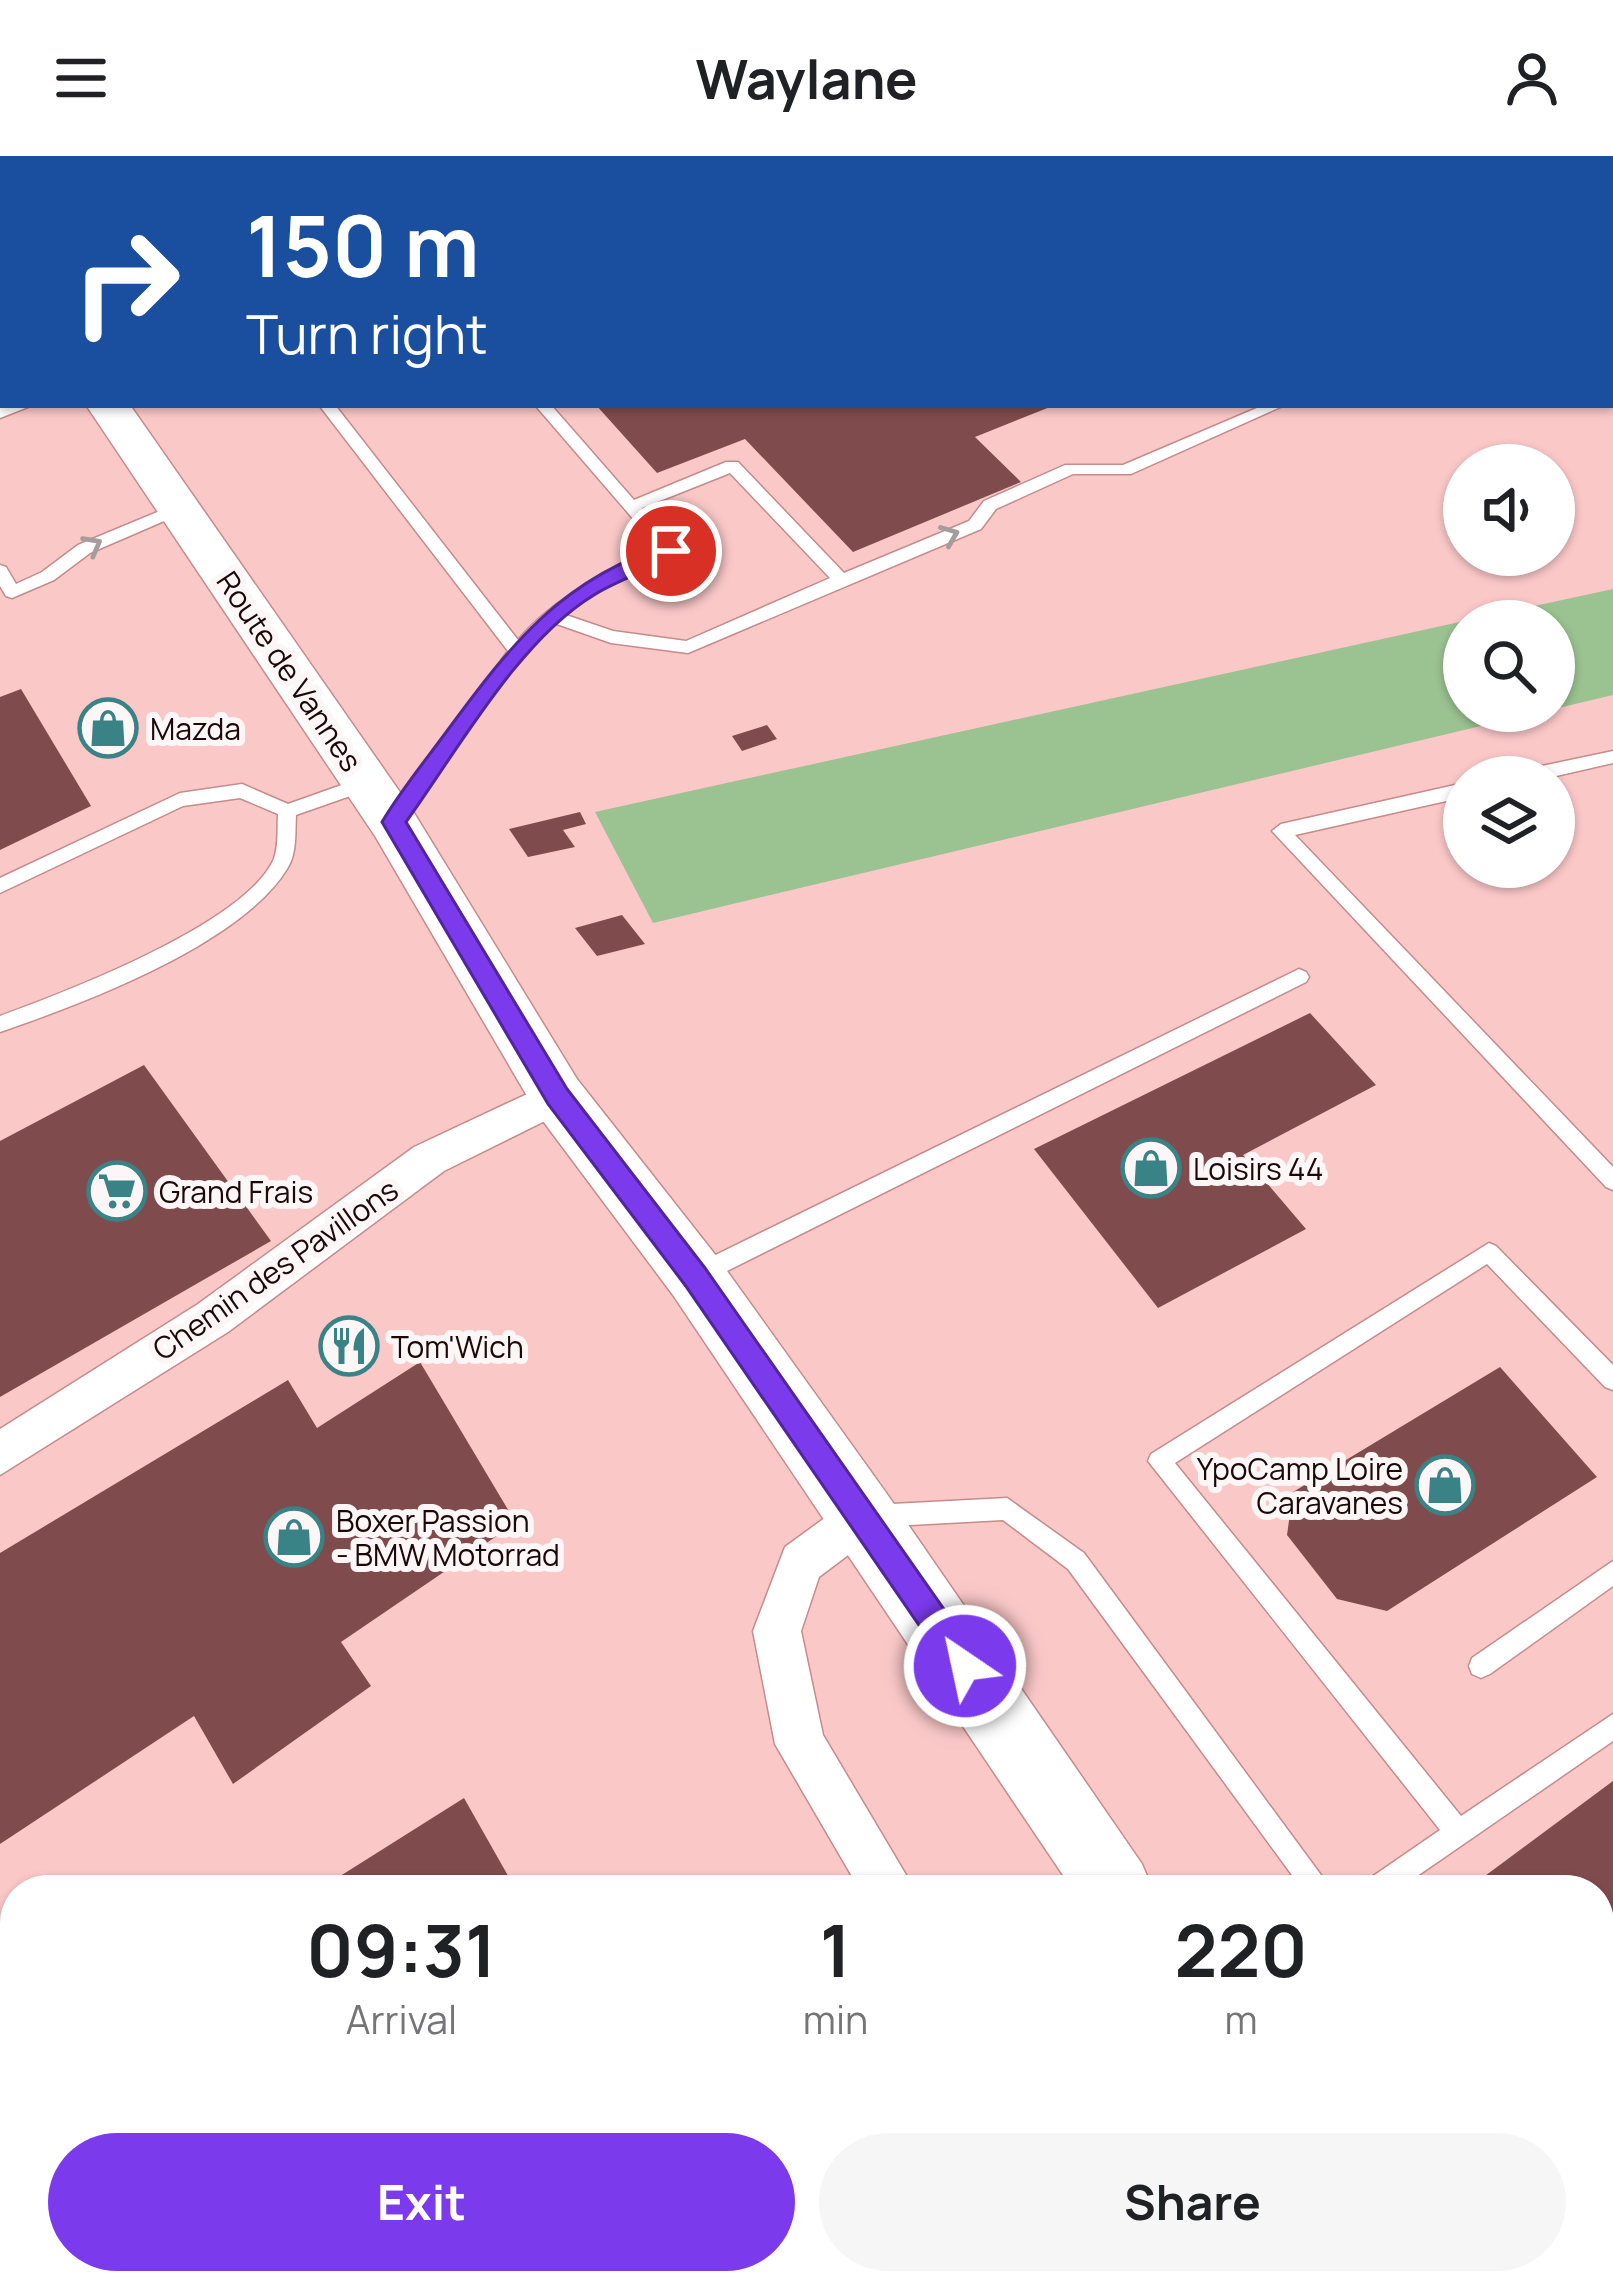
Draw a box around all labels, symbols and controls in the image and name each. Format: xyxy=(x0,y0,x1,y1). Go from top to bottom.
text: Waylane xyxy=(695,41,918,115)
icon: menu xyxy=(48,45,114,111)
icon: person xyxy=(1499,45,1565,111)
text: 150 m xyxy=(246,187,480,302)
icon: right xyxy=(48,204,204,360)
text: Turn right xyxy=(246,296,488,370)
map controls xyxy=(1443,444,1575,888)
button: sound xyxy=(1443,444,1575,576)
pin xyxy=(620,500,722,602)
icon: arrive xyxy=(638,518,704,584)
one-way arrow xyxy=(938,525,959,549)
one-way arrow xyxy=(80,537,102,560)
street label: Route de Vannes xyxy=(208,563,372,779)
button: search xyxy=(1443,600,1575,732)
shop icon: Mazda xyxy=(77,697,139,759)
place label: Mazda xyxy=(150,708,241,749)
button: layers xyxy=(1443,756,1575,888)
shop icon: Loisirs 44 xyxy=(1120,1137,1182,1199)
place label: Loisirs 44 xyxy=(1193,1148,1323,1189)
supermarket icon: Grand Frais xyxy=(86,1160,148,1222)
street label: Chemin des Pavillons xyxy=(144,1169,406,1369)
place label: Grand Frais xyxy=(159,1171,313,1212)
restaurant icon: Tom'Wich xyxy=(318,1315,380,1377)
place label: Tom'Wich xyxy=(391,1326,524,1367)
place label: YpoCamp Loire Caravanes xyxy=(1197,1448,1403,1523)
shop icon: YpoCamp Loire Caravanes xyxy=(1414,1454,1476,1516)
place label: Boxer Passion - BMW Motorrad xyxy=(336,1500,560,1575)
shop icon: Boxer Passion - BMW Motorrad xyxy=(263,1506,325,1568)
position arrow xyxy=(902,1603,1028,1729)
text: 09:31 xyxy=(306,1900,497,1999)
text: 1 xyxy=(820,1900,851,1999)
text: 220 xyxy=(1175,1900,1308,1999)
text: Arrival xyxy=(346,1992,457,2046)
text: min xyxy=(803,1992,868,2046)
text: m xyxy=(1225,1992,1258,2046)
button: Exit xyxy=(48,2133,795,2271)
button: Share xyxy=(819,2133,1566,2271)

